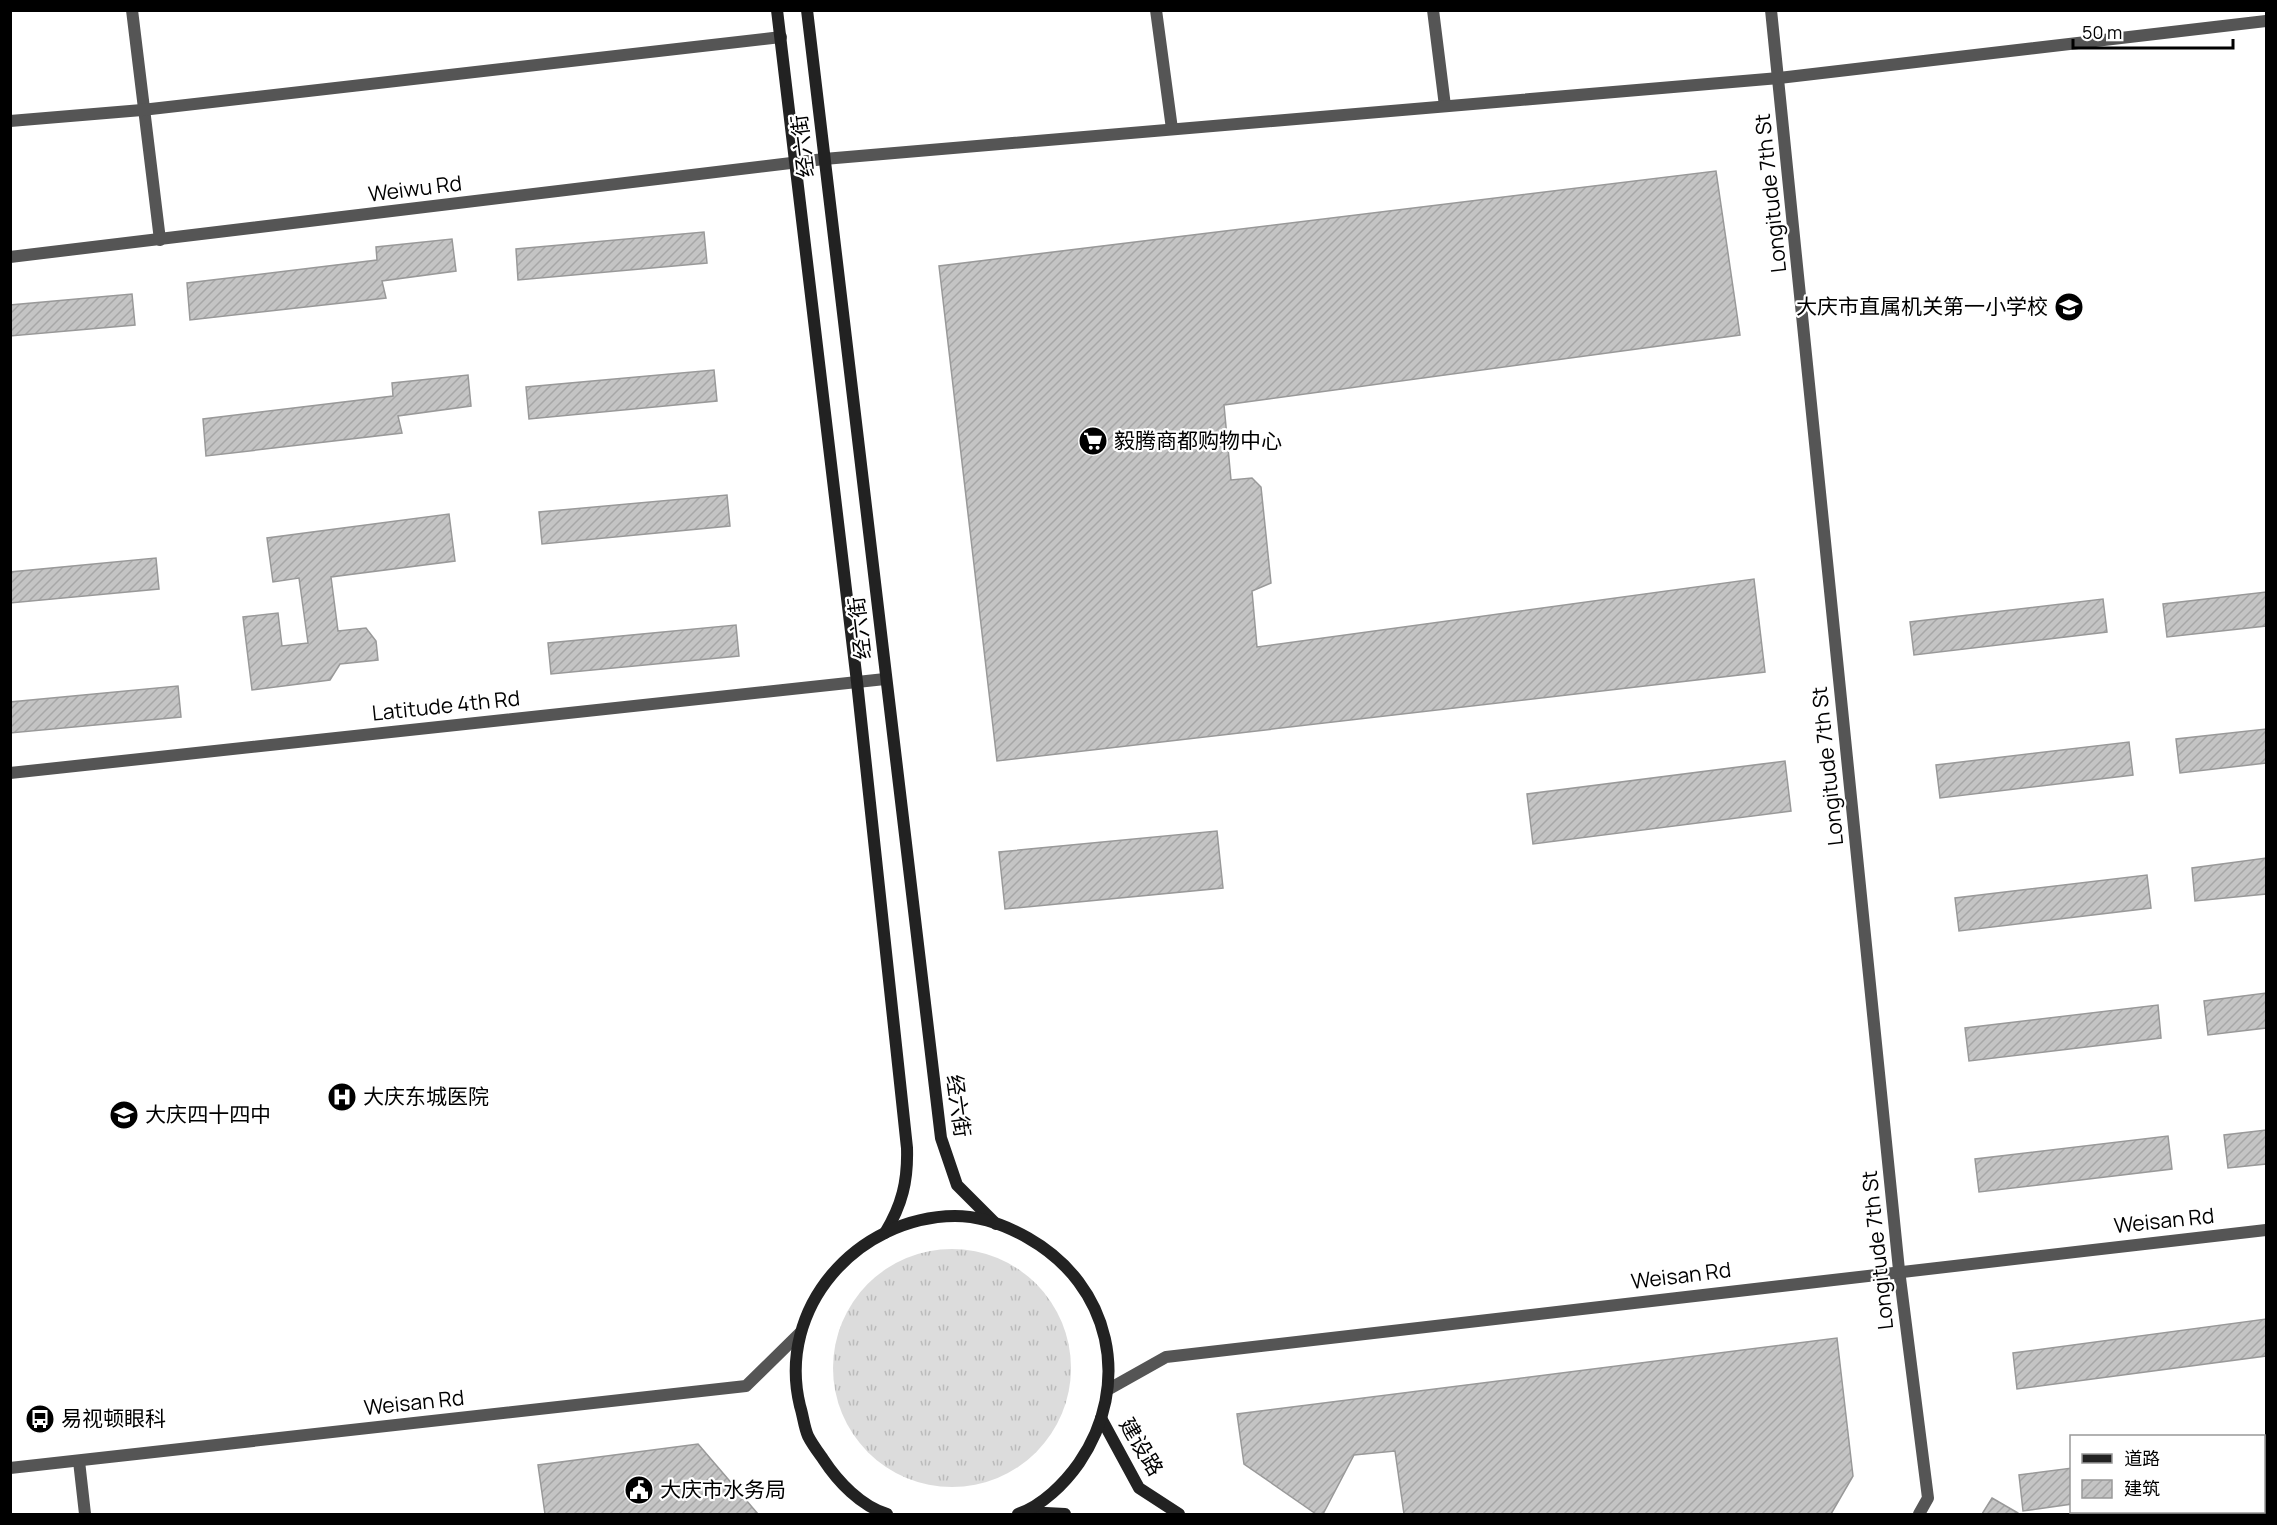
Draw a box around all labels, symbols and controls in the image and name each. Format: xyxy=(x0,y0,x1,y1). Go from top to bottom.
scale bar xyxy=(2073,12,2234,50)
text: 50 m xyxy=(2082,20,2122,44)
street label: Longitude 7th St xyxy=(1748,112,1792,274)
street label: 经六街 xyxy=(784,113,820,179)
street label: Weiwu Rd xyxy=(366,168,463,208)
school or university icon: 大庆市直属机关第一小学校 xyxy=(2053,291,2085,323)
place label: 大庆市直属机关第一小学校 xyxy=(1796,292,2048,320)
supermarket icon: 毅腾商都购物中心 xyxy=(1077,425,1109,457)
place label: 毅腾商都购物中心 xyxy=(1114,426,1282,454)
street label: 经六街 xyxy=(841,595,877,661)
street label: Latitude 4th Rd xyxy=(371,683,521,727)
street label: Longitude 7th St xyxy=(1805,685,1849,847)
street label: 经六街 xyxy=(941,1073,977,1139)
hospital icon: 大庆东城医院 xyxy=(326,1081,358,1113)
place label: 大庆东城医院 xyxy=(363,1082,489,1110)
school or university icon: 大庆四十四中 xyxy=(108,1099,140,1131)
place label: 大庆四十四中 xyxy=(145,1100,271,1128)
street label: Longitude 7th St xyxy=(1855,1169,1899,1331)
street label: Weisan Rd xyxy=(2112,1201,2215,1239)
street label: Weisan Rd xyxy=(1629,1255,1733,1295)
street label: Weisan Rd xyxy=(362,1383,465,1421)
bus stop icon: 易视顿眼科 xyxy=(24,1403,56,1435)
place label: 易视顿眼科 xyxy=(61,1404,166,1432)
street label: 建设路 xyxy=(1114,1412,1170,1481)
legend xyxy=(2070,1435,2265,1513)
text: 道路 xyxy=(2124,1446,2160,1470)
public building icon: 大庆市水务局 xyxy=(623,1474,655,1506)
place label: 大庆市水务局 xyxy=(660,1475,786,1503)
text: 建筑 xyxy=(2124,1476,2160,1500)

